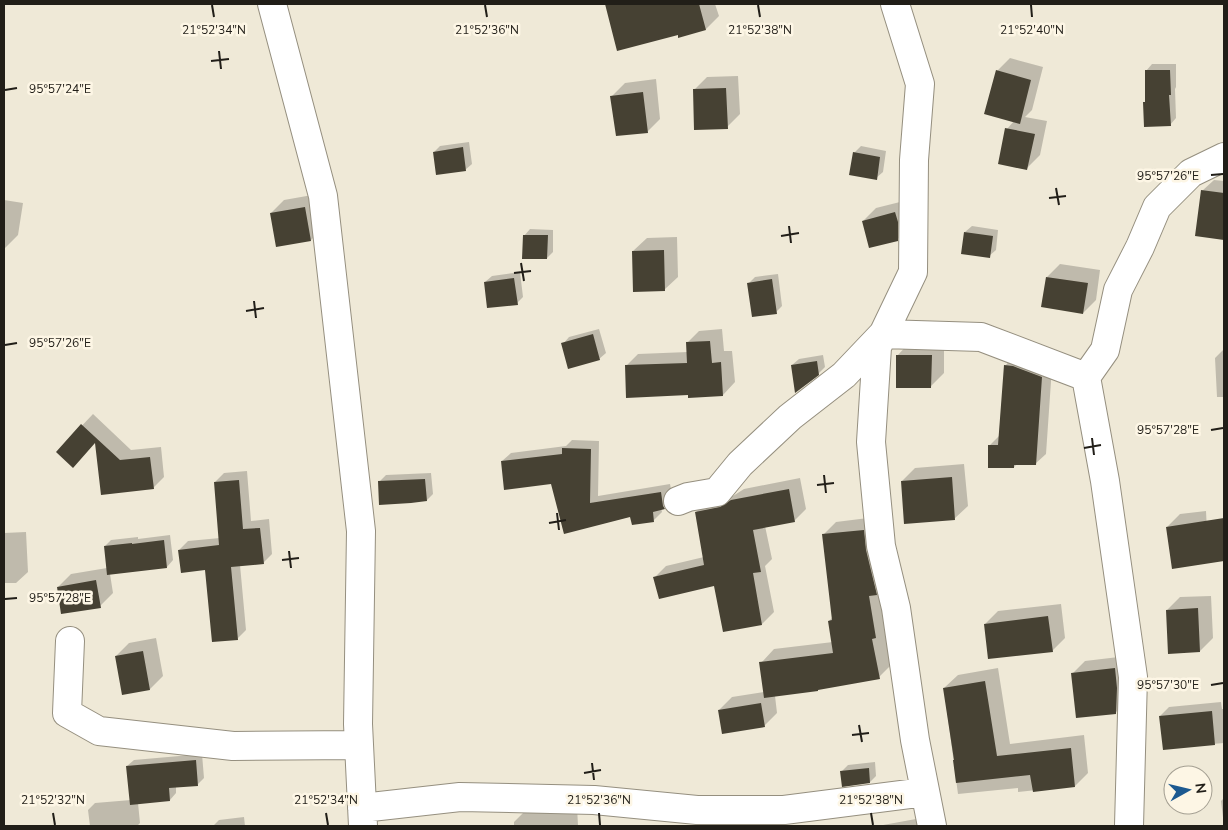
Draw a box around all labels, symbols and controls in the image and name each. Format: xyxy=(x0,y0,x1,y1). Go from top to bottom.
text: 21°52'34"N xyxy=(182,22,246,38)
text: 21°52'36"N xyxy=(455,22,519,38)
text: 21°52'38"N xyxy=(728,22,792,38)
text: 21°52'40"N xyxy=(1000,22,1064,38)
text: 95°57'24"E xyxy=(29,81,91,97)
text: 95°57'26"E xyxy=(1137,168,1199,184)
text: 95°57'26"E xyxy=(29,335,91,351)
text: 95°57'28"E xyxy=(1137,422,1199,438)
text: 95°57'28"E xyxy=(29,590,91,606)
text: 95°57'30"E xyxy=(1137,677,1199,693)
north arrow xyxy=(1163,765,1213,815)
text: N xyxy=(1190,782,1211,795)
text: 21°52'32"N xyxy=(21,792,85,808)
text: 21°52'34"N xyxy=(294,792,358,808)
text: 21°52'36"N xyxy=(567,792,631,808)
text: 21°52'38"N xyxy=(839,792,903,808)

